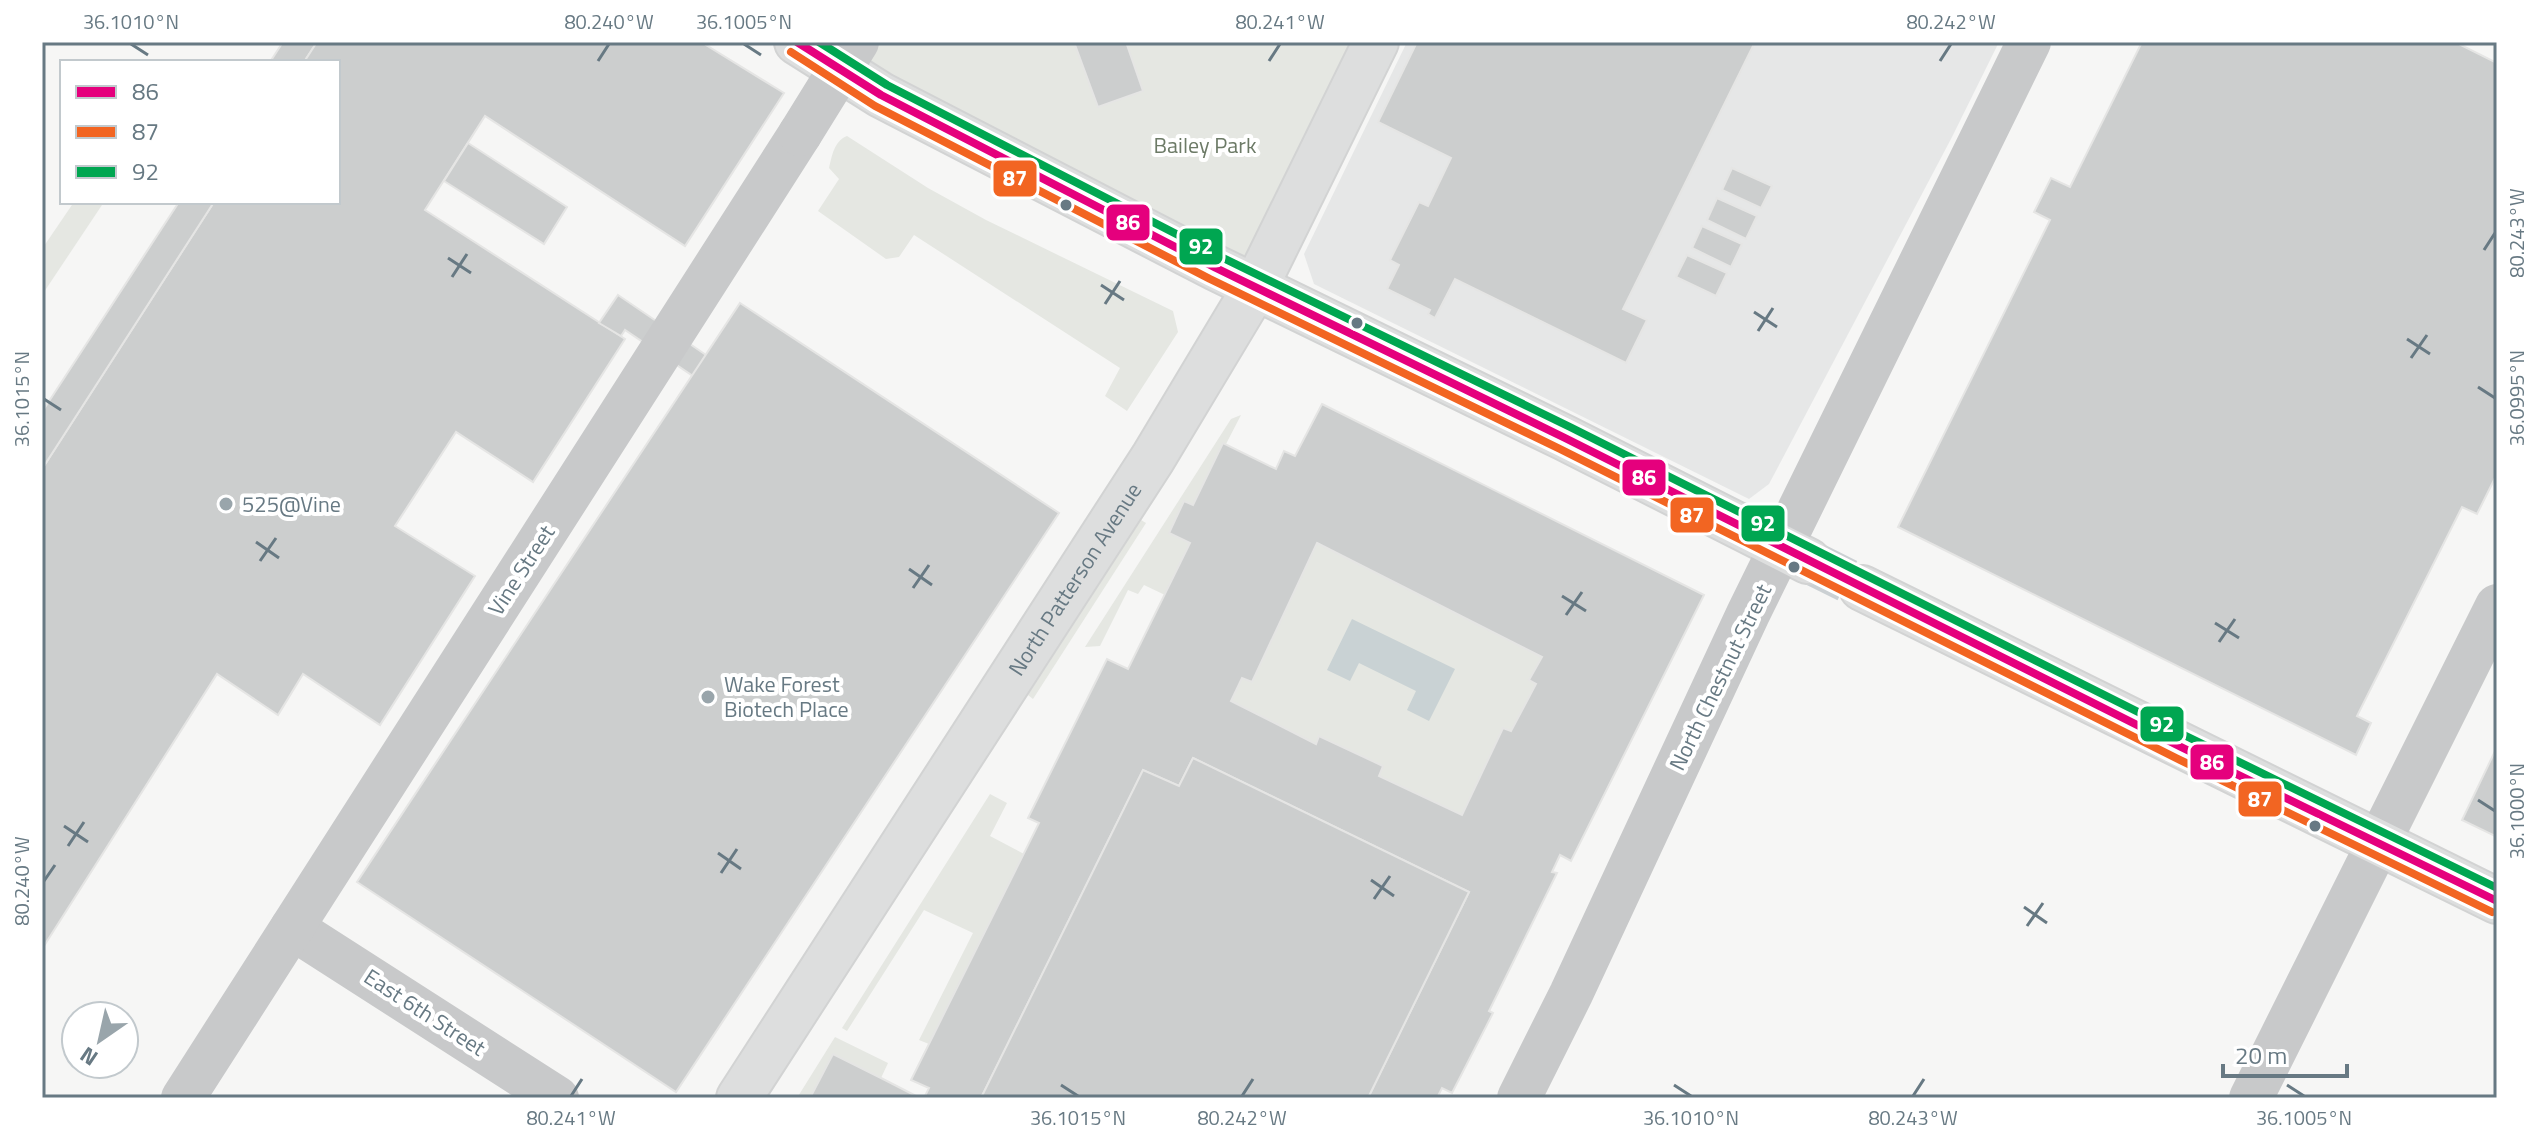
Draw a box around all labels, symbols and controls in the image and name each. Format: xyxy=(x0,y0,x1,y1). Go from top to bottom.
text: 36.1010°N xyxy=(83,6,179,37)
text: 80.240°W xyxy=(564,6,654,37)
text: 36.1005°N xyxy=(696,6,792,37)
text: 80.241°W xyxy=(1235,6,1325,37)
text: 80.242°W xyxy=(1906,6,1996,37)
legend xyxy=(60,60,340,204)
text: 86 xyxy=(132,73,159,109)
text: 87 xyxy=(132,113,159,149)
park label: Bailey Park xyxy=(1154,128,1257,162)
text: 92 xyxy=(132,153,159,189)
line badge: 87 xyxy=(992,159,1038,198)
text: 87 xyxy=(1003,161,1027,195)
text: 80.243°W xyxy=(2501,188,2532,278)
unlabelled marker xyxy=(1058,197,1074,213)
line badge: 86 xyxy=(1105,203,1151,242)
text: 86 xyxy=(1116,205,1140,239)
line badge: 92 xyxy=(1178,227,1224,266)
text: 92 xyxy=(1189,229,1213,263)
unlabelled marker xyxy=(1349,315,1365,331)
text: 36.0995°N xyxy=(2501,350,2532,446)
text: 36.1015°N xyxy=(6,351,37,447)
line badge: 86 xyxy=(1621,458,1667,497)
text: 86 xyxy=(1632,460,1656,494)
street label: North Patterson Avenue xyxy=(1000,476,1150,682)
place label: 525@Vine xyxy=(242,487,341,521)
marker: 525@Vine xyxy=(217,495,235,513)
line badge: 87 xyxy=(1669,496,1715,534)
text: 87 xyxy=(1680,498,1704,532)
line badge: 92 xyxy=(1740,504,1786,543)
text: 92 xyxy=(1751,506,1775,540)
street label: Vine Street xyxy=(479,518,563,622)
unlabelled marker xyxy=(1786,559,1802,575)
street label: North Chestnut Street xyxy=(1660,578,1780,776)
place label: Wake Forest Biotech Place xyxy=(724,667,849,726)
marker: Wake Forest Biotech Place xyxy=(699,688,717,706)
line badge: 92 xyxy=(2139,705,2185,743)
text: 92 xyxy=(2150,707,2174,741)
line badge: 86 xyxy=(2189,743,2235,781)
text: 86 xyxy=(2200,745,2224,779)
text: 36.1000°N xyxy=(2501,763,2532,859)
line badge: 87 xyxy=(2237,780,2283,818)
text: 87 xyxy=(2248,782,2272,816)
unlabelled marker xyxy=(2307,818,2323,834)
text: 80.240°W xyxy=(6,836,37,926)
street label: East 6th Street xyxy=(357,960,493,1064)
north arrow xyxy=(60,1000,140,1080)
scale bar xyxy=(2223,1028,2347,1078)
text: 20 m xyxy=(2235,1037,2287,1073)
text: N xyxy=(73,1038,105,1075)
text: 80.241°W xyxy=(526,1102,616,1133)
text: 36.1015°N xyxy=(1030,1102,1126,1133)
text: 80.242°W xyxy=(1197,1102,1287,1133)
text: 36.1010°N xyxy=(1643,1102,1739,1133)
text: 80.243°W xyxy=(1868,1102,1958,1133)
text: 36.1005°N xyxy=(2256,1102,2352,1133)

